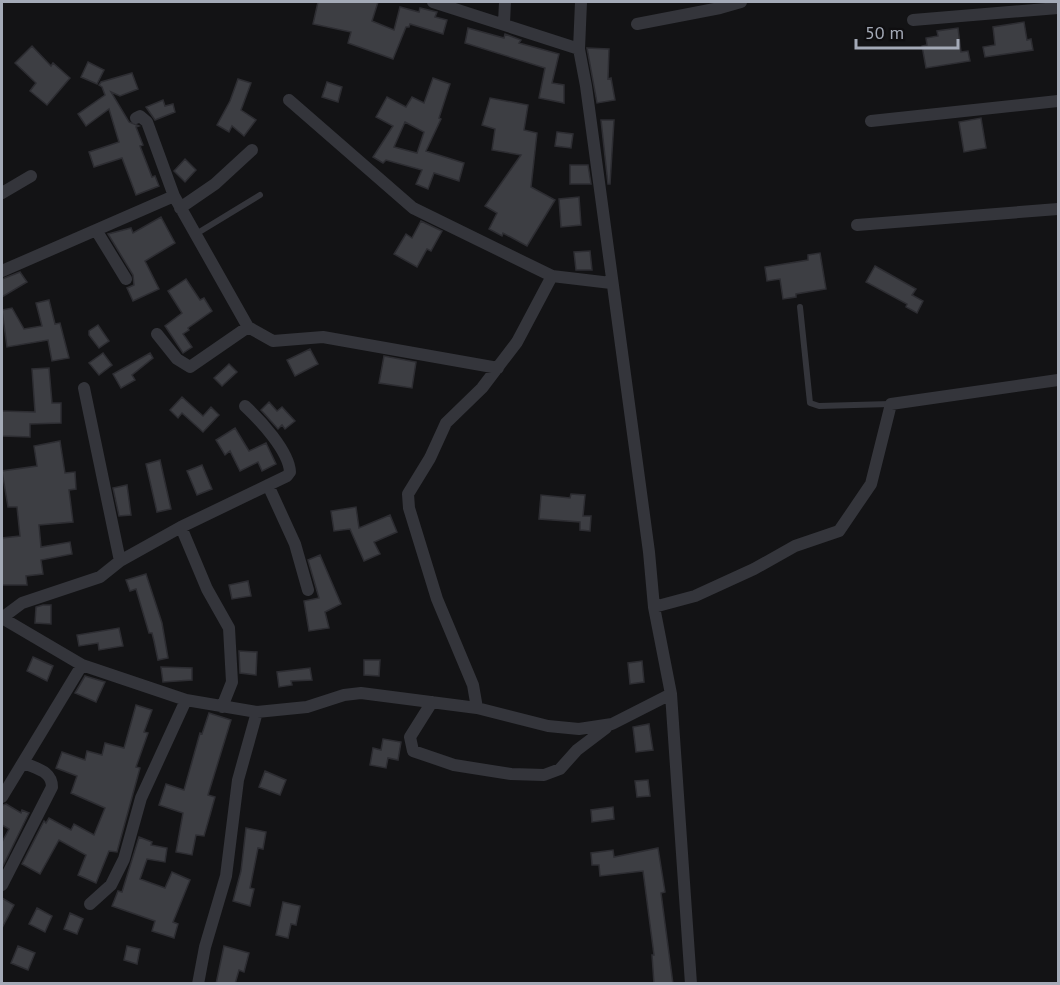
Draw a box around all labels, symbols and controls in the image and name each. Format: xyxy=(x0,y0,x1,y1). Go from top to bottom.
scale bar xyxy=(856,12,958,50)
text: 50 m xyxy=(865,21,904,44)

